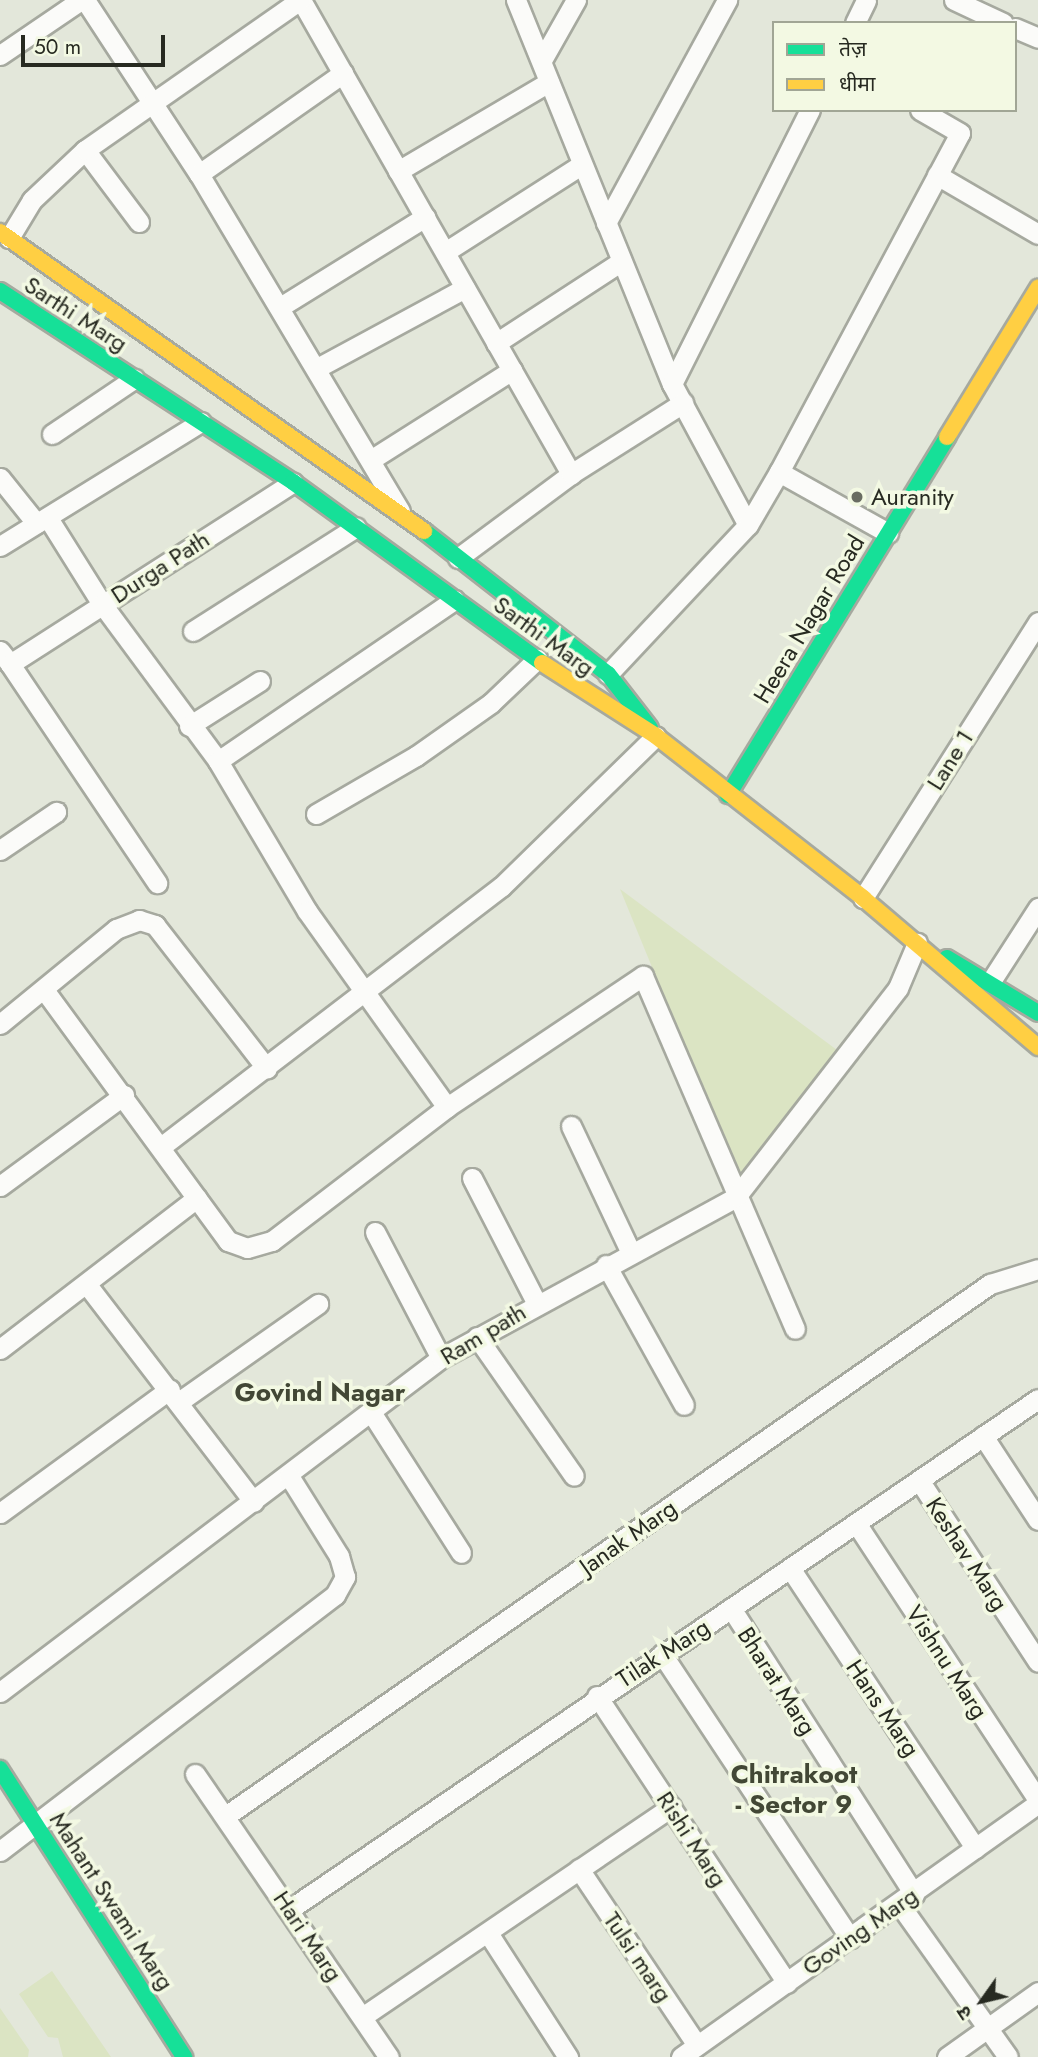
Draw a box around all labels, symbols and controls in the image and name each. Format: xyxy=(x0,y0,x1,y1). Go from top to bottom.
scale bar xyxy=(24,21,168,65)
legend xyxy=(772,21,1017,112)
text: 50 m xyxy=(34,32,81,62)
text: तेज़ xyxy=(839,34,867,64)
text: धीमा xyxy=(839,69,875,99)
street label: Sarthi Marg xyxy=(19,270,133,358)
place label: Auranity xyxy=(871,483,954,511)
marker: Auranity xyxy=(849,489,865,505)
street label: Durga Path xyxy=(105,525,215,609)
street label: Heera Nagar Road xyxy=(747,530,871,708)
street label: Sarthi Marg xyxy=(488,590,600,682)
street label: Lane 1 xyxy=(920,725,980,795)
street label: Ram path xyxy=(435,1297,531,1371)
district label: Govind Nagar xyxy=(234,1377,406,1409)
street label: Keshav Marg xyxy=(920,1492,1014,1616)
street label: Janak Marg xyxy=(574,1493,682,1581)
street label: Vishnu Marg xyxy=(900,1600,994,1724)
street label: Tilak Marg xyxy=(611,1612,715,1694)
street label: Bharat Marg xyxy=(731,1622,823,1740)
street label: Hans Marg xyxy=(840,1654,926,1762)
district label: Chitrakoot - Sector 9 xyxy=(731,1759,857,1820)
street label: Rishi Marg xyxy=(651,1786,733,1892)
street label: Mahant Swami Marg xyxy=(44,1807,180,1995)
street label: Goving Marg xyxy=(797,1881,923,1981)
street label: Hari Marg xyxy=(267,1885,349,1987)
street label: Tulsi marg xyxy=(597,1907,679,2007)
north arrow xyxy=(947,1966,1017,2036)
text: उ xyxy=(950,2001,978,2025)

